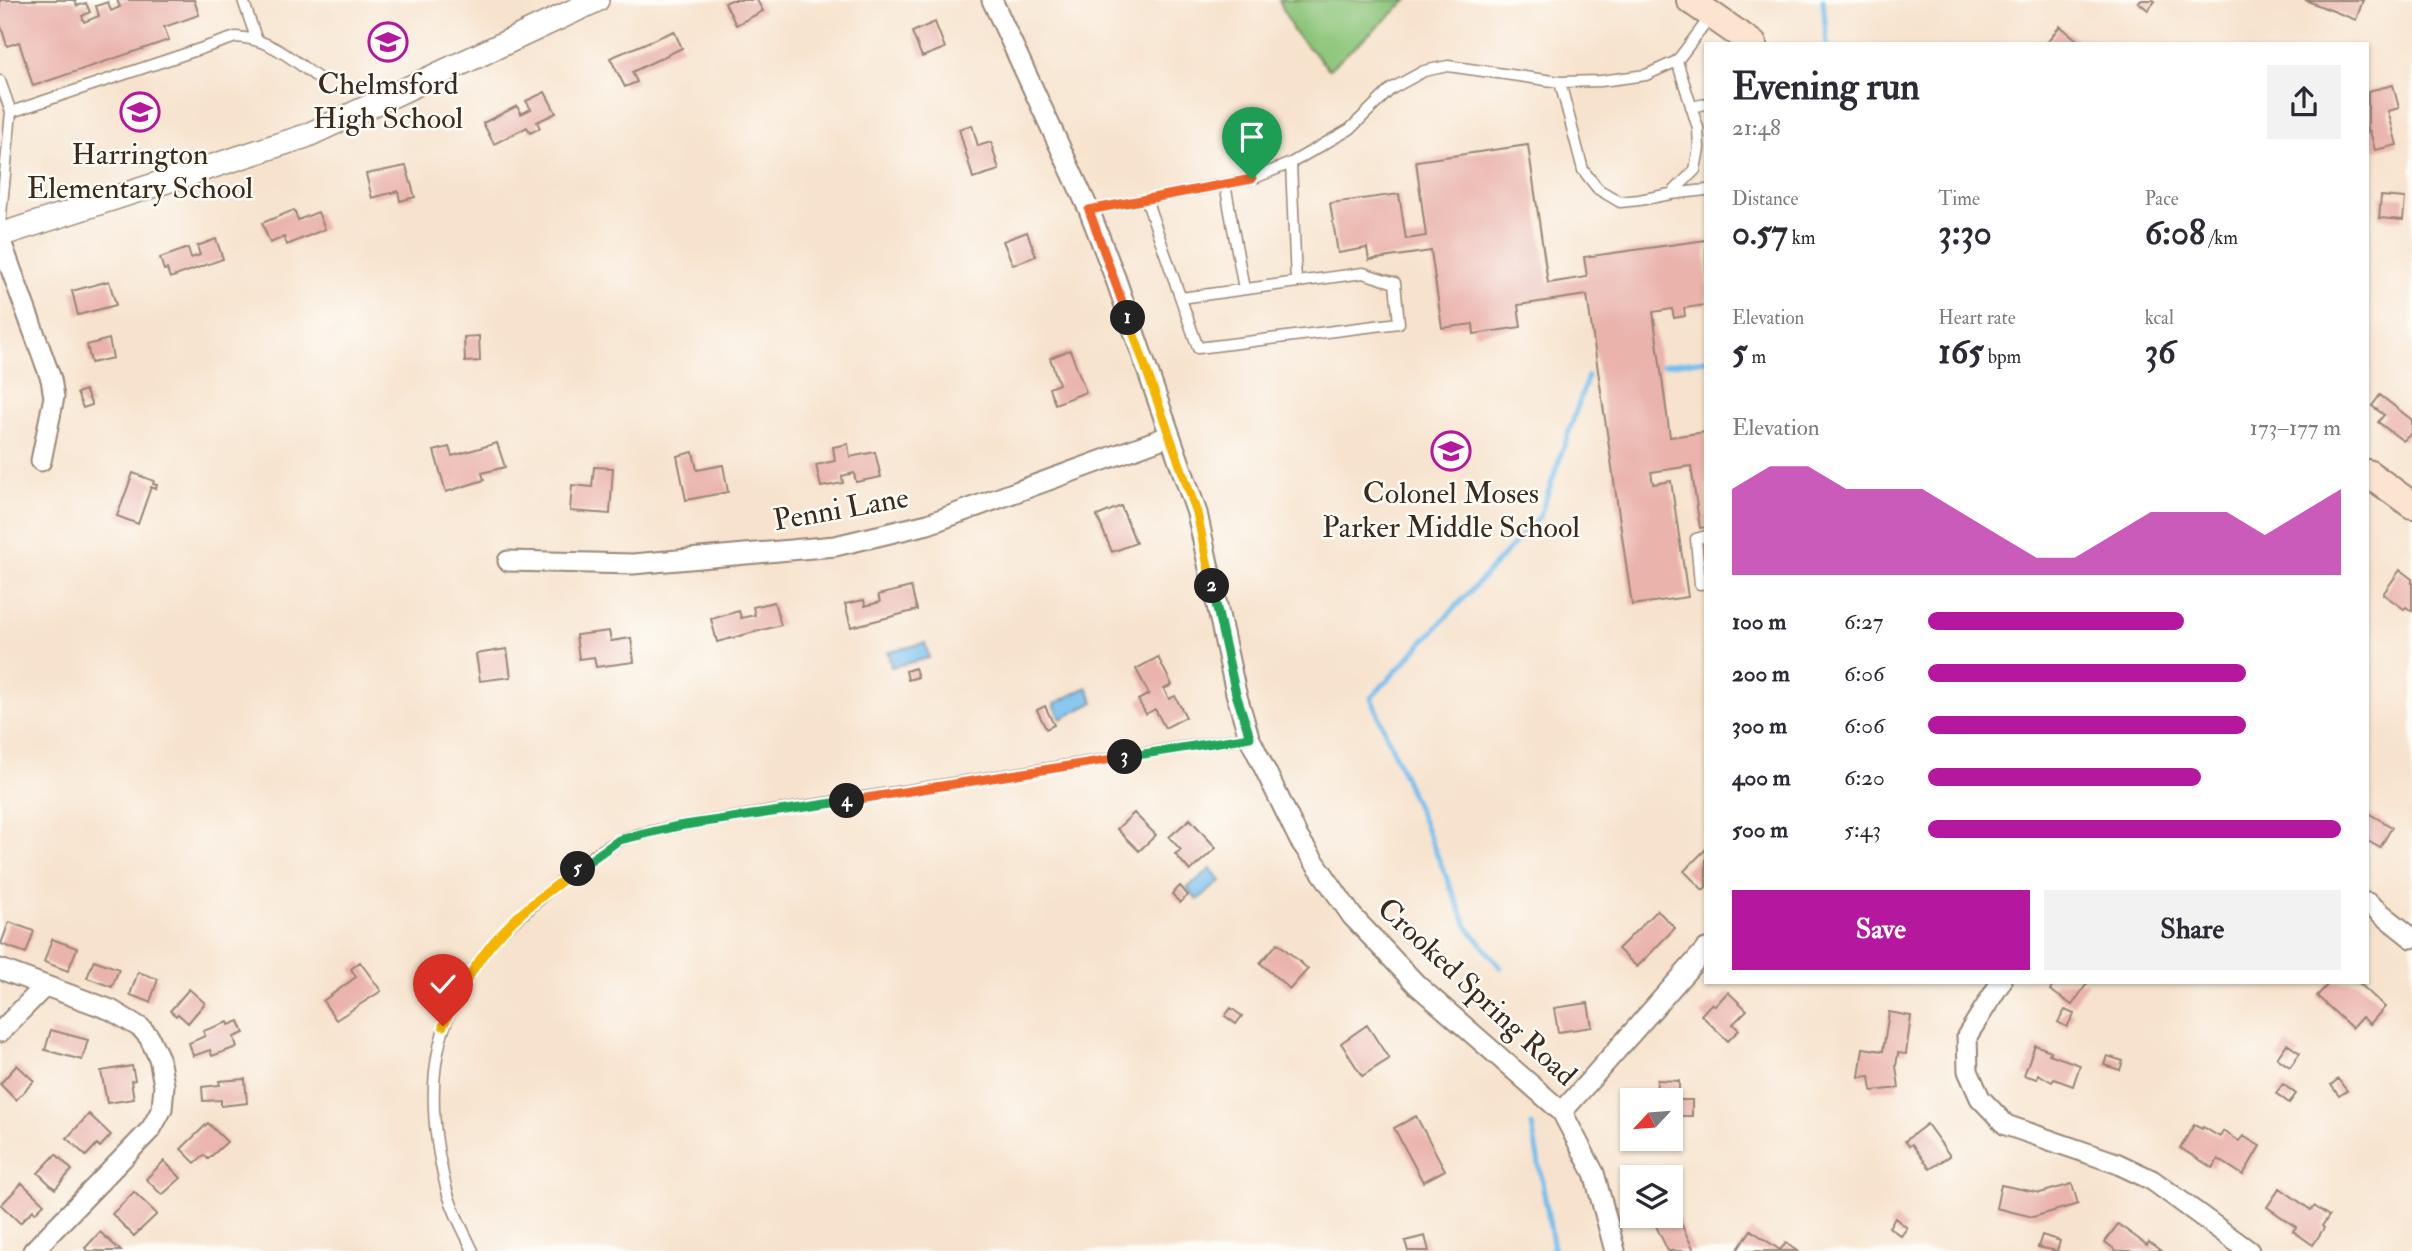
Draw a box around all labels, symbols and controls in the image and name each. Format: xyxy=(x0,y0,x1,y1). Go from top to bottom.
school or university icon: Chelmsford High School xyxy=(367,21,409,63)
text: Evening run xyxy=(1732,63,1920,111)
button: share xyxy=(2267,65,2341,139)
place label: Chelmsford High School xyxy=(313,66,463,137)
school or university icon: Harrington Elementary School xyxy=(119,91,161,133)
pin xyxy=(1222,107,1282,179)
text: 21:48 xyxy=(1732,113,1781,142)
icon: arrive xyxy=(1233,118,1271,156)
place label: Harrington Elementary School xyxy=(27,136,254,207)
text: Distance xyxy=(1732,187,1798,211)
text: Time xyxy=(1938,187,1980,211)
text: Pace xyxy=(2145,187,2179,211)
text: 0.57 xyxy=(1732,211,1788,255)
text: 3:30 xyxy=(1938,211,1992,255)
text: 6:08 xyxy=(2145,211,2205,255)
text: km xyxy=(1788,226,1815,250)
text: /km xyxy=(2205,226,2238,250)
pin: 1 xyxy=(1110,300,1146,336)
text: 1 xyxy=(1124,305,1131,329)
text: Elevation xyxy=(1732,306,1804,330)
text: Heart rate xyxy=(1938,306,2016,330)
text: kcal xyxy=(2145,306,2174,330)
text: 5 xyxy=(1732,330,1747,374)
text: 165 xyxy=(1938,330,1984,374)
text: 36 xyxy=(2145,330,2176,374)
text: m xyxy=(1747,345,1766,369)
text: bpm xyxy=(1984,345,2021,369)
text: Elevation xyxy=(1732,413,1820,442)
text: 173–177 m xyxy=(2250,413,2341,442)
school or university icon: Colonel Moses Parker Middle School xyxy=(1430,430,1472,472)
place label: Colonel Moses Parker Middle School xyxy=(1322,475,1580,546)
street label: Penni Lane xyxy=(771,479,911,539)
pin: 2 xyxy=(1194,568,1230,604)
text: 2 xyxy=(1207,573,1216,597)
text: 100 m xyxy=(1732,607,1786,636)
text: 6:27 xyxy=(1844,607,1883,636)
text: 200 m xyxy=(1732,659,1790,688)
text: 6:06 xyxy=(1844,659,1885,688)
text: 300 m xyxy=(1732,711,1787,740)
text: 6:06 xyxy=(1844,711,1885,740)
pin: 3 xyxy=(1108,740,1142,774)
text: 3 xyxy=(1121,744,1128,768)
text: 400 m xyxy=(1732,763,1791,792)
text: 6:20 xyxy=(1844,763,1885,792)
pin: 4 xyxy=(830,784,864,818)
text: 4 xyxy=(841,788,852,812)
text: 500 m xyxy=(1732,815,1788,844)
text: 5:43 xyxy=(1844,815,1881,844)
pin: 5 xyxy=(560,852,596,886)
text: 5 xyxy=(573,856,582,880)
street label: Crooked Spring Road xyxy=(1370,890,1585,1094)
button: Save xyxy=(1732,890,2030,970)
button: Share xyxy=(2044,890,2341,970)
pin xyxy=(413,954,473,1026)
icon: check xyxy=(424,965,462,1003)
north arrow xyxy=(1620,1088,1684,1152)
map controls xyxy=(1620,1088,1683,1228)
button: layers xyxy=(1620,1165,1683,1228)

